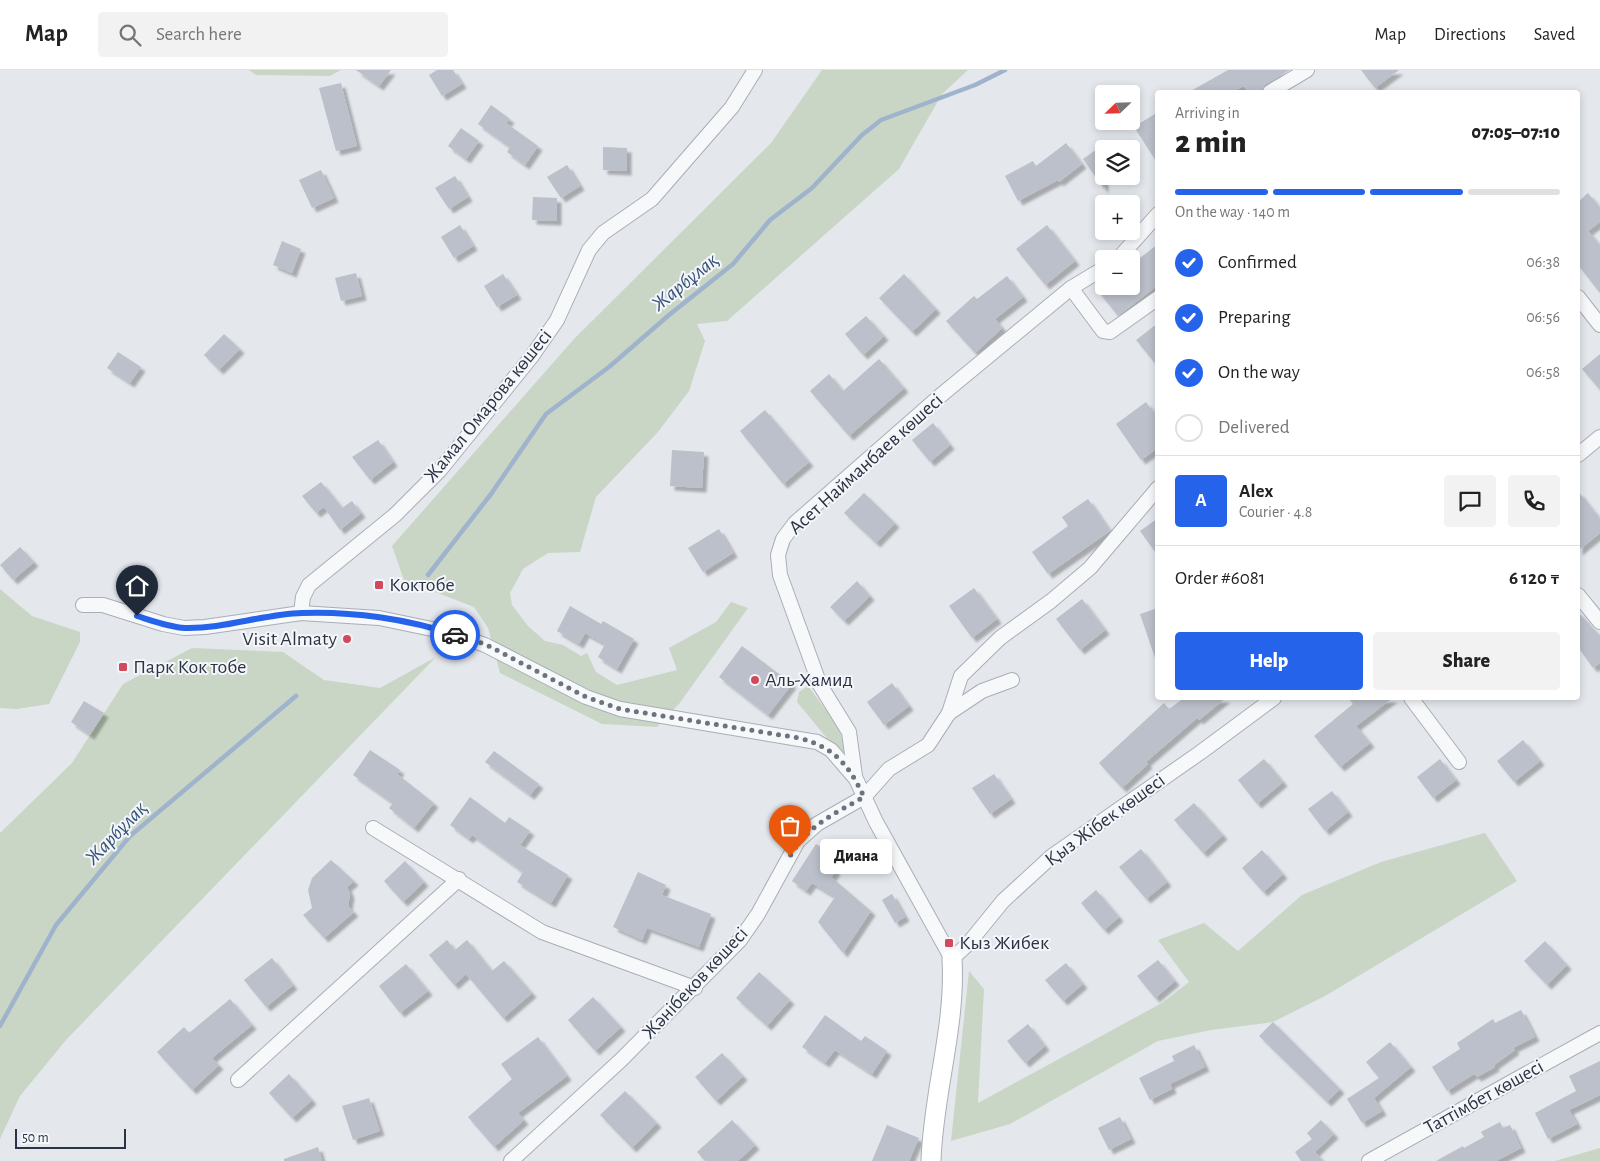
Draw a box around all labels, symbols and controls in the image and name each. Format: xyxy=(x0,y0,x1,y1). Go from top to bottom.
search box xyxy=(98,12,448,57)
icon: search xyxy=(116,21,144,49)
text: Map xyxy=(25,22,68,46)
text: Search here xyxy=(156,25,242,44)
text: Map xyxy=(1375,26,1406,44)
text: Directions xyxy=(1434,26,1506,44)
text: Saved xyxy=(1534,26,1575,44)
north arrow xyxy=(1095,85,1140,130)
map controls xyxy=(1095,85,1140,295)
text: Arriving in xyxy=(1175,105,1240,121)
text: 07:05–07:10 xyxy=(1471,123,1560,142)
text: 2 min xyxy=(1175,126,1247,158)
button: layers xyxy=(1095,140,1140,185)
button: + xyxy=(1095,195,1140,240)
text: On the way · 140 m xyxy=(1175,204,1290,220)
water label: Жарбұлақ xyxy=(648,249,723,316)
icon: check xyxy=(1175,249,1203,277)
button: − xyxy=(1095,250,1140,295)
text: Confirmed xyxy=(1218,253,1297,272)
text: 06:38 xyxy=(1526,254,1560,270)
icon: check xyxy=(1175,304,1203,332)
text: Preparing xyxy=(1218,308,1291,327)
text: 06:56 xyxy=(1526,309,1560,325)
street label: Жамал Омарова көшесі xyxy=(420,326,556,486)
icon: check xyxy=(1175,359,1203,387)
text: On the way xyxy=(1218,363,1300,382)
text: 06:58 xyxy=(1526,364,1560,380)
street label: Асет Найманбаев көшесі xyxy=(785,390,947,538)
text: Delivered xyxy=(1218,418,1290,437)
button: chat xyxy=(1444,475,1496,527)
button: phone xyxy=(1508,475,1560,527)
text: Alex xyxy=(1239,482,1273,501)
text: A xyxy=(1195,491,1207,510)
text: Courier · 4.8 xyxy=(1239,504,1312,520)
pin xyxy=(116,565,158,616)
text: Order #6081 xyxy=(1175,569,1265,588)
text: 6 120 ₸ xyxy=(1509,569,1560,588)
icon: home xyxy=(123,572,151,600)
place label: Коктобе xyxy=(389,575,455,595)
marker: Коктобе xyxy=(373,579,385,591)
courier xyxy=(430,610,480,660)
icon: car xyxy=(441,621,469,649)
place label: Visit Almaty xyxy=(242,629,337,649)
button: Help xyxy=(1175,632,1363,690)
button: Share xyxy=(1373,632,1560,690)
marker: Visit Almaty xyxy=(341,633,353,645)
place label: Парк Кок тобе xyxy=(133,657,246,677)
marker: Парк Кок тобе xyxy=(117,661,129,673)
place label: Аль-Хамид xyxy=(765,670,853,690)
marker: Аль-Хамид xyxy=(749,674,761,686)
street label: Қыз Жібек көшесі xyxy=(1041,770,1169,870)
water label: Жарбұлақ xyxy=(81,797,152,869)
pin xyxy=(769,805,811,856)
icon: bag xyxy=(776,812,804,840)
callout: Диана xyxy=(820,838,892,874)
text: Диана xyxy=(834,848,878,864)
street label: Жәнібеков көшесі xyxy=(638,923,752,1043)
place label: Кыз Жибек xyxy=(959,933,1049,953)
marker: Кыз Жибек xyxy=(943,937,955,949)
street label: Таттімбет көшесі xyxy=(1421,1056,1547,1138)
scale bar xyxy=(15,1126,126,1149)
text: 50 m xyxy=(22,1131,49,1145)

